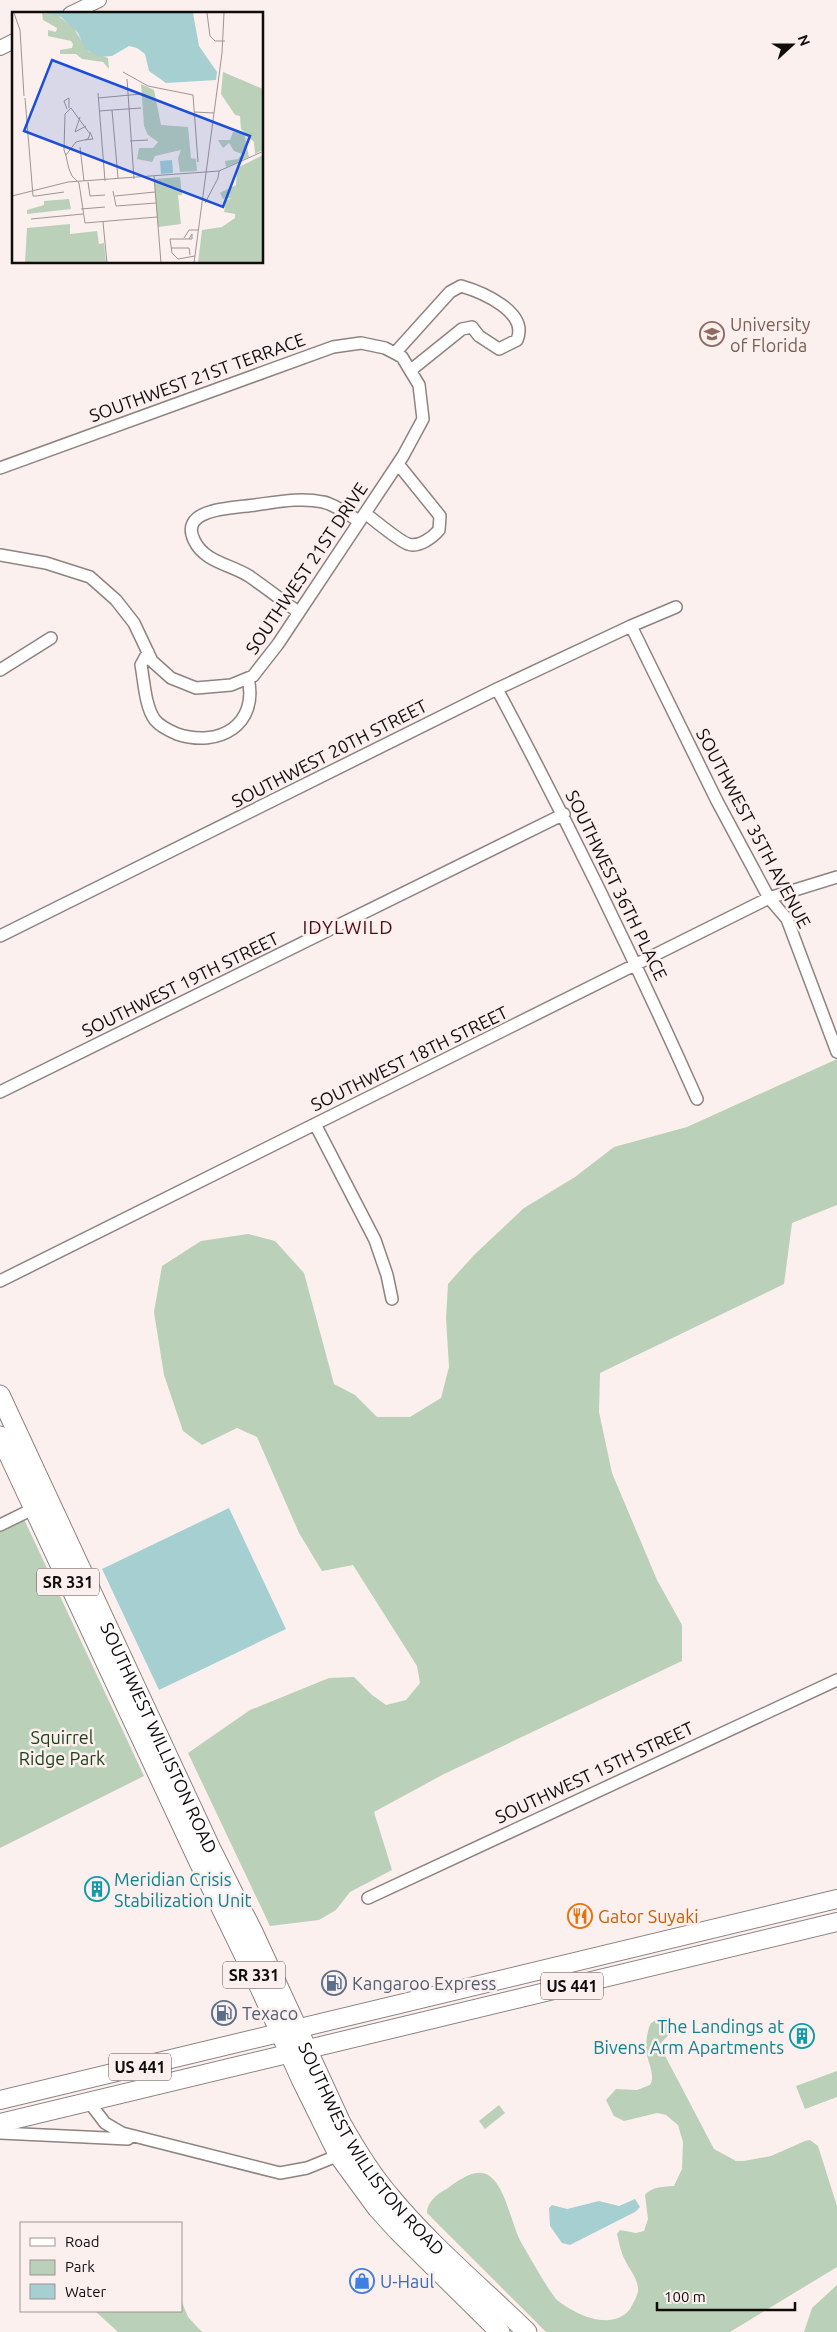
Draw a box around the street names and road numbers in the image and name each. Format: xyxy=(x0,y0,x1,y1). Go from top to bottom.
street label: SOUTHWEST 21ST TERRACE xyxy=(86,329,308,425)
street label: SOUTHWEST 21ST DRIVE xyxy=(241,479,371,657)
street label: SOUTHWEST 20TH STREET xyxy=(228,695,430,811)
street label: SOUTHWEST 35TH AVENUE xyxy=(693,725,815,931)
street label: SOUTHWEST 36TH PLACE xyxy=(562,787,672,983)
street label: SOUTHWEST 19TH STREET xyxy=(78,928,282,1040)
street label: SOUTHWEST 18TH STREET xyxy=(307,1002,511,1114)
road number: SR 331 xyxy=(37,1568,99,1595)
street label: SOUTHWEST WILLISTON ROAD xyxy=(97,1619,222,1856)
street label: SOUTHWEST 15TH STREET xyxy=(492,1717,696,1827)
road number: SR 331 xyxy=(223,1962,285,1988)
road number: US 441 xyxy=(541,1972,603,2000)
street label: SOUTHWEST WILLISTON ROAD xyxy=(295,2039,449,2259)
road number: US 441 xyxy=(109,2054,171,2080)

